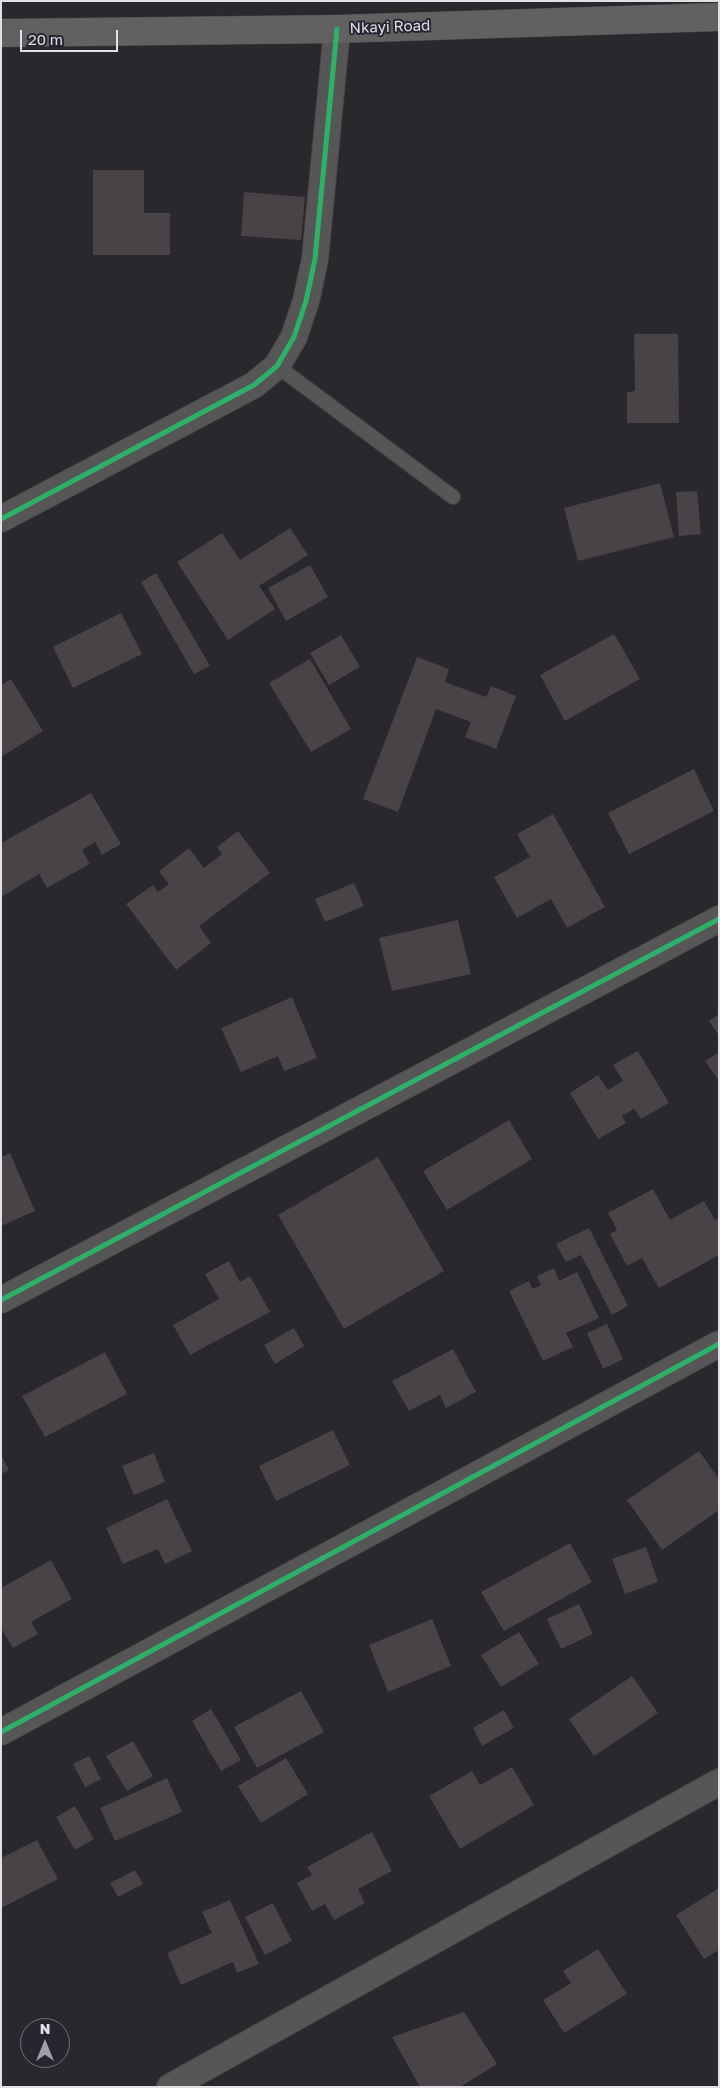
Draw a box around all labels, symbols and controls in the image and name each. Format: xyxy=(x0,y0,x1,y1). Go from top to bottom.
street label: Nkayi Road xyxy=(349,17,431,37)
scale bar xyxy=(22,20,120,52)
text: 20 m xyxy=(28,30,63,48)
north arrow xyxy=(20,2018,70,2068)
text: N xyxy=(40,2020,50,2037)

